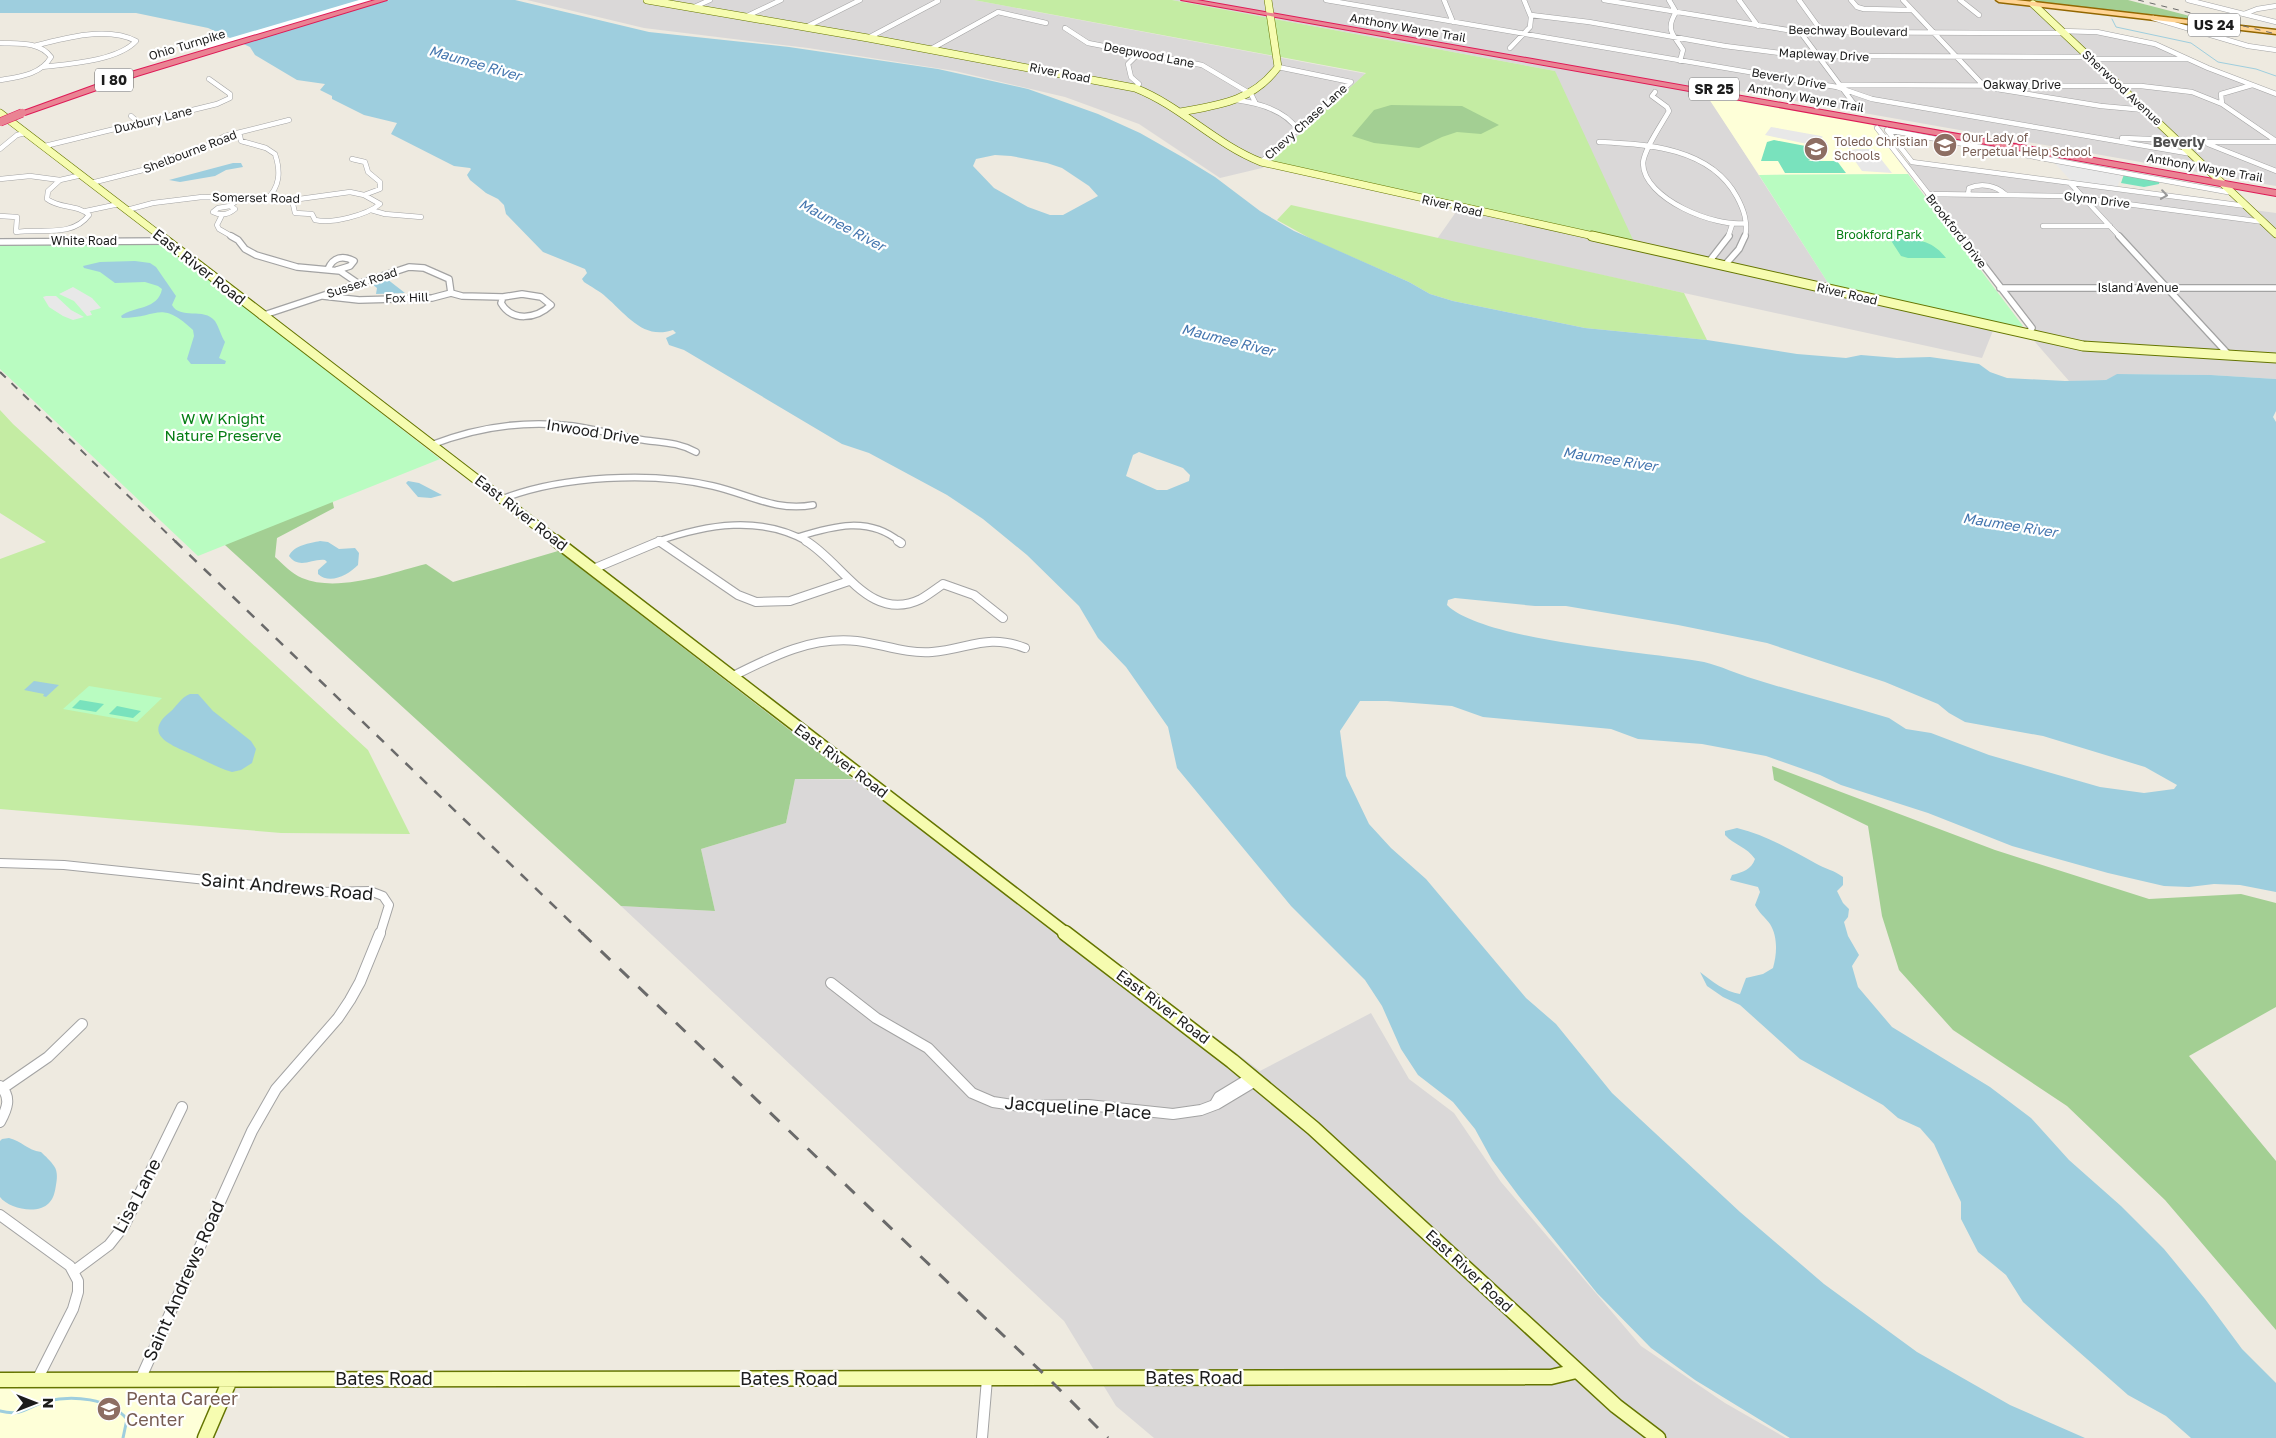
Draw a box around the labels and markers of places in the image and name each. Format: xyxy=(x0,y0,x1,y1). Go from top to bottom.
place label: Our Lady of Perpetual Help School xyxy=(1962,130,2092,159)
school or university icon: Our Lady of Perpetual Help School xyxy=(1932,132,1958,158)
place label: Toledo Christian Schools xyxy=(1834,134,1928,163)
school or university icon: Toledo Christian Schools xyxy=(1803,136,1829,162)
place label: Penta Career Center xyxy=(126,1387,238,1430)
school or university icon: Penta Career Center xyxy=(96,1396,122,1422)

